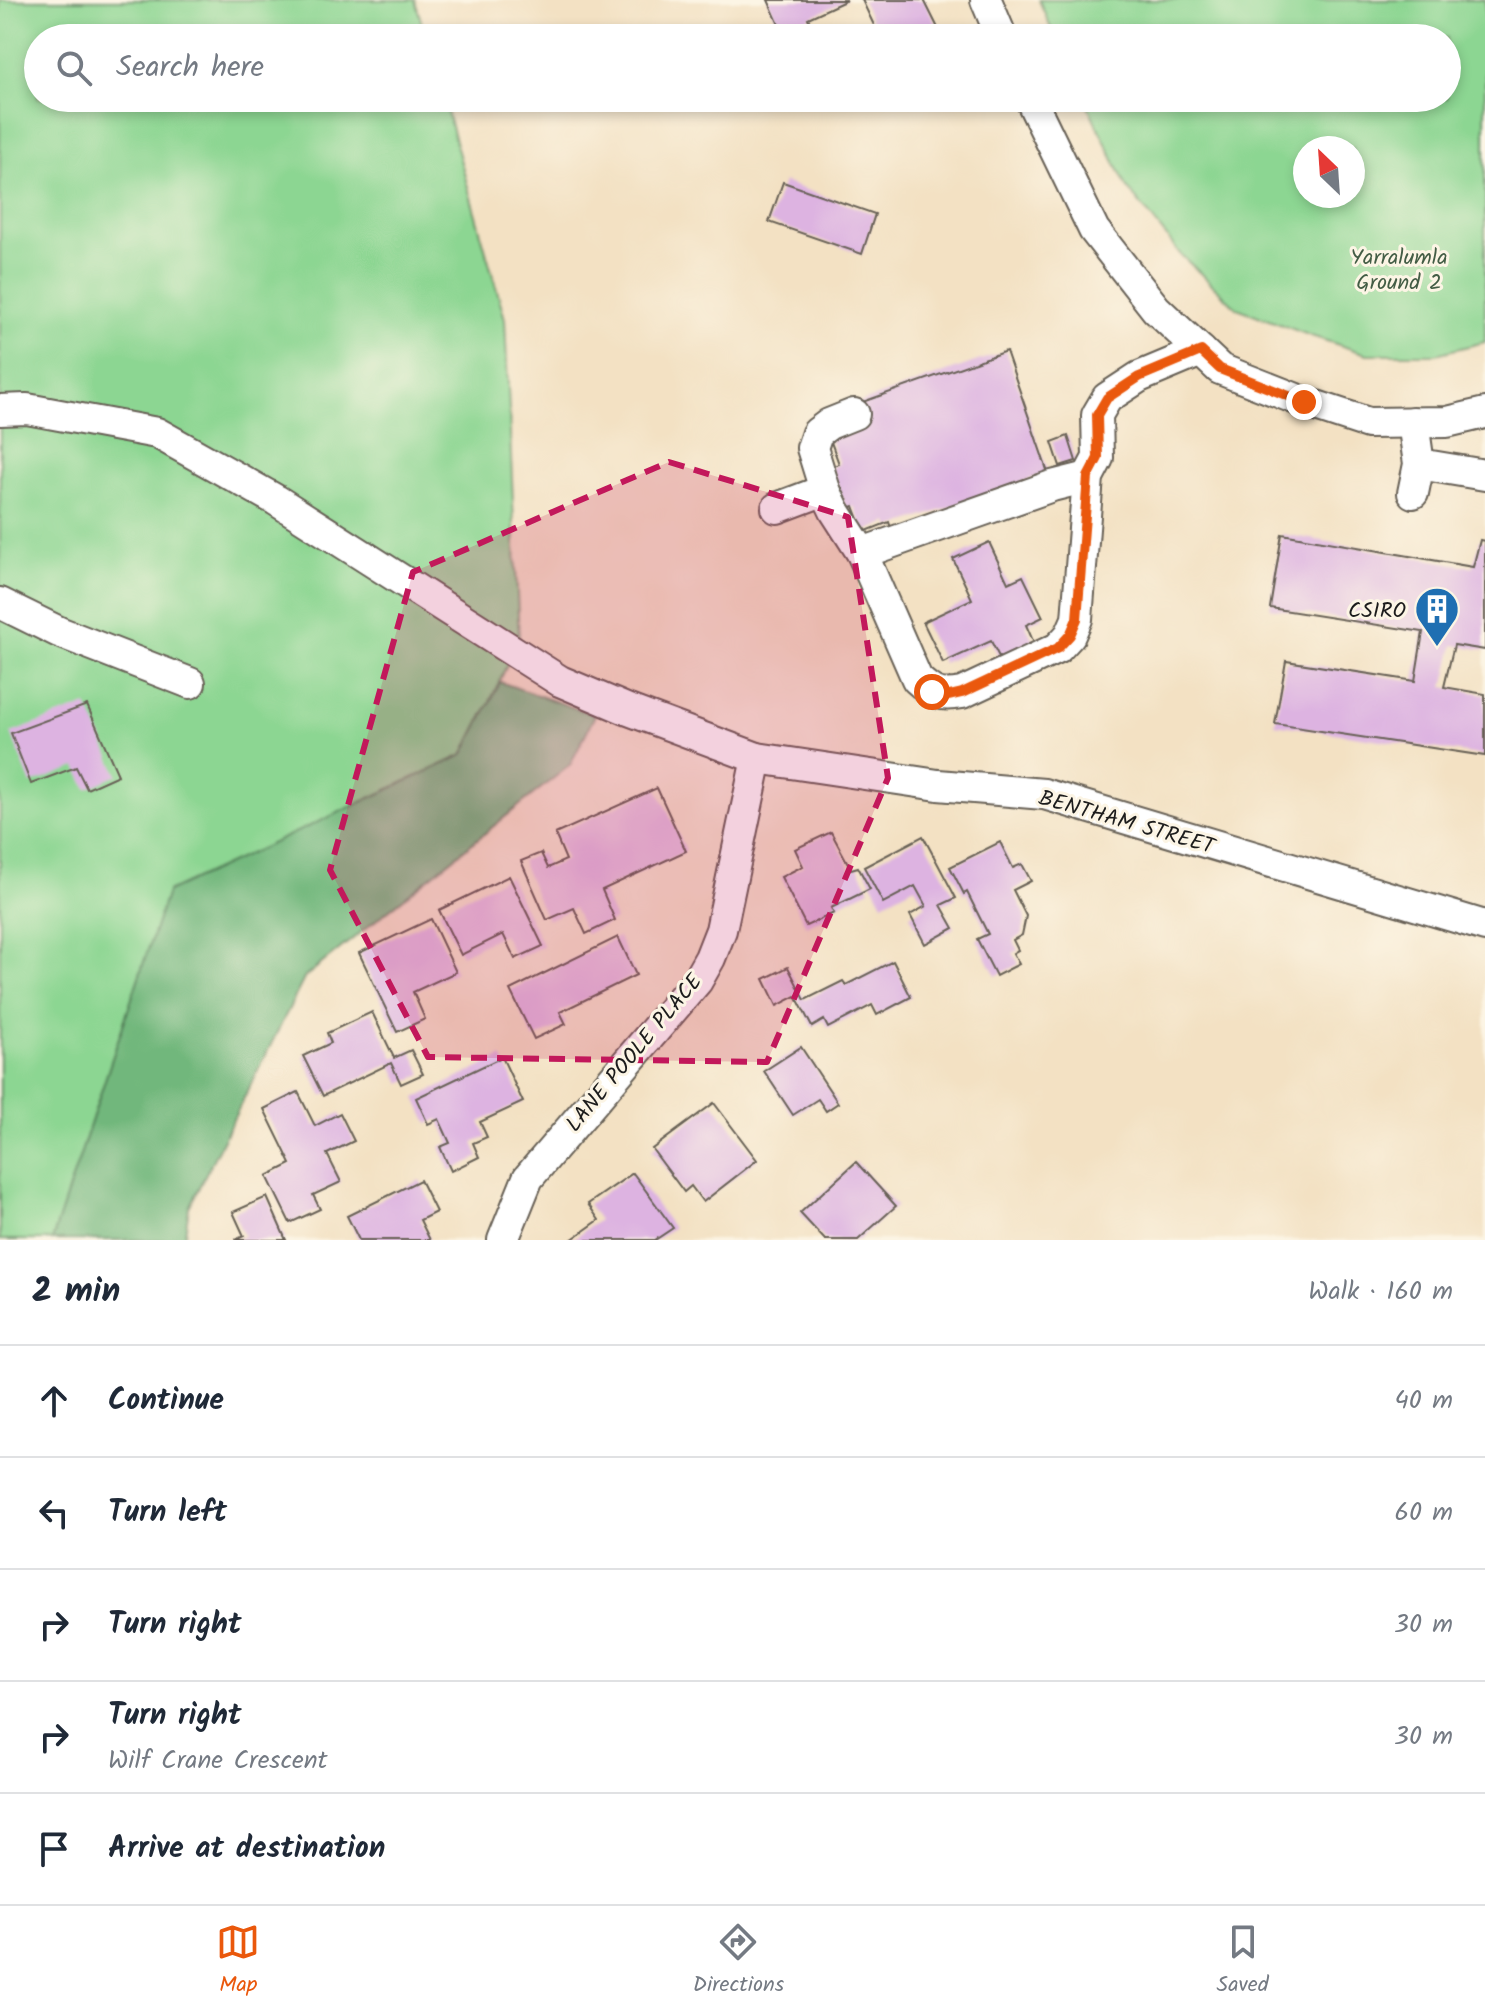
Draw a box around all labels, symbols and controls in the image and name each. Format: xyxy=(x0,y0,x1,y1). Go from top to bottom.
search box xyxy=(24,24,1461,112)
text: Search here xyxy=(116,44,264,92)
icon: search xyxy=(52,46,96,90)
north arrow xyxy=(1293,136,1365,208)
park label: Yarralumla Ground 2 xyxy=(1350,241,1448,301)
route end xyxy=(1286,384,1322,420)
building icon: CSIRO xyxy=(1413,585,1461,648)
place label: CSIRO xyxy=(1348,594,1407,629)
route start xyxy=(914,674,950,710)
street label: BENTHAM STREET xyxy=(1034,782,1221,866)
street label: LANE POOLE PLACE xyxy=(558,966,713,1141)
text: 2 min xyxy=(32,1265,120,1319)
text: Walk · 160 m xyxy=(1308,1271,1453,1313)
text: Continue xyxy=(108,1377,224,1425)
icon: ahead xyxy=(32,1379,76,1423)
text: 40 m xyxy=(1395,1380,1453,1422)
text: Turn left xyxy=(108,1489,227,1537)
icon: left xyxy=(32,1491,76,1535)
text: 60 m xyxy=(1394,1492,1453,1534)
text: Turn right xyxy=(108,1601,241,1649)
icon: right xyxy=(32,1603,76,1647)
text: 30 m xyxy=(1394,1604,1453,1646)
text: Turn right xyxy=(108,1692,241,1740)
icon: right xyxy=(32,1715,76,1759)
text: 30 m xyxy=(1394,1716,1453,1758)
text: Wilf Crane Crescent xyxy=(108,1740,328,1782)
text: Arrive at destination xyxy=(108,1825,385,1873)
icon: arrive xyxy=(32,1827,76,1871)
tab: Map xyxy=(216,1920,260,2003)
tab: Directions xyxy=(693,1920,784,2003)
tab: Saved xyxy=(1217,1920,1269,2003)

